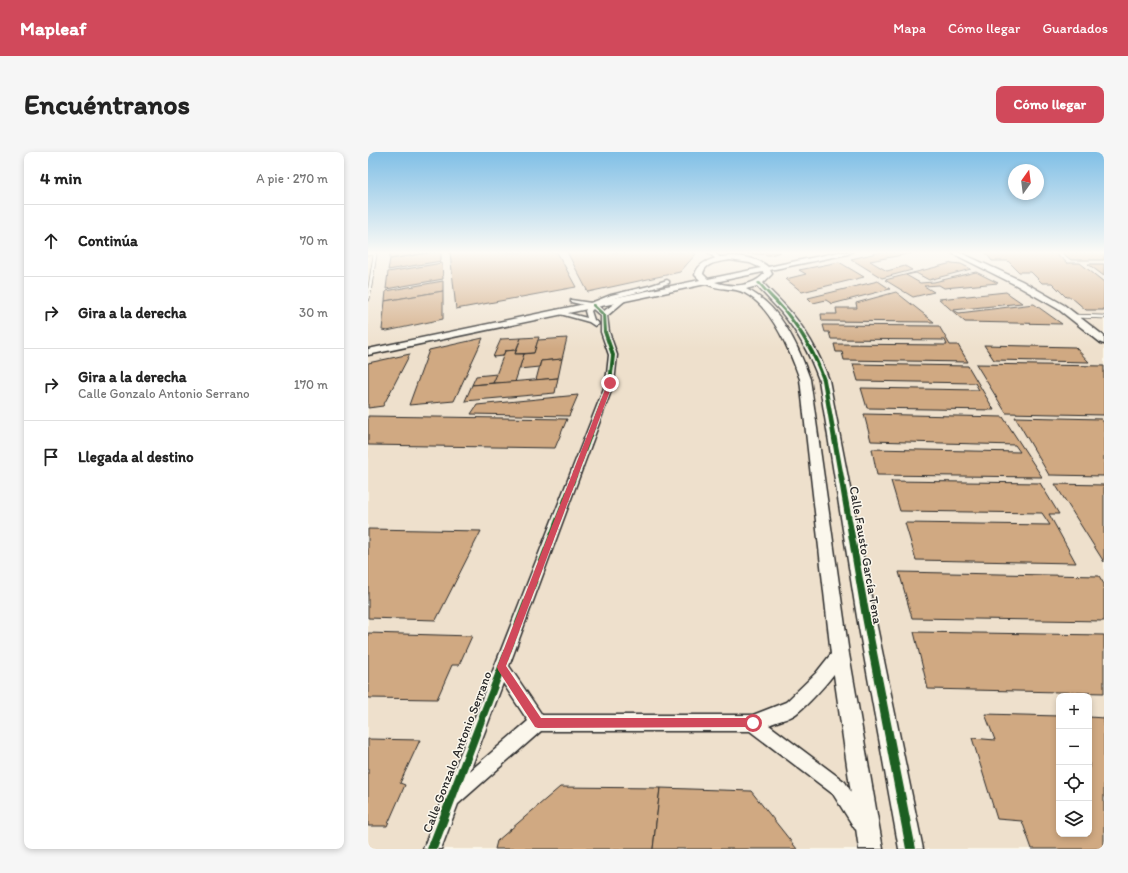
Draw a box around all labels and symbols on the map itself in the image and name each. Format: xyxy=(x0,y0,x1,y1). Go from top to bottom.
north arrow xyxy=(1008,164,1044,200)
route end xyxy=(601,374,619,392)
street label: Calle Fausto García Tena xyxy=(846,485,886,625)
street label: Calle Gonzalo Antonio Serrano xyxy=(419,669,495,835)
route start xyxy=(744,714,762,732)

